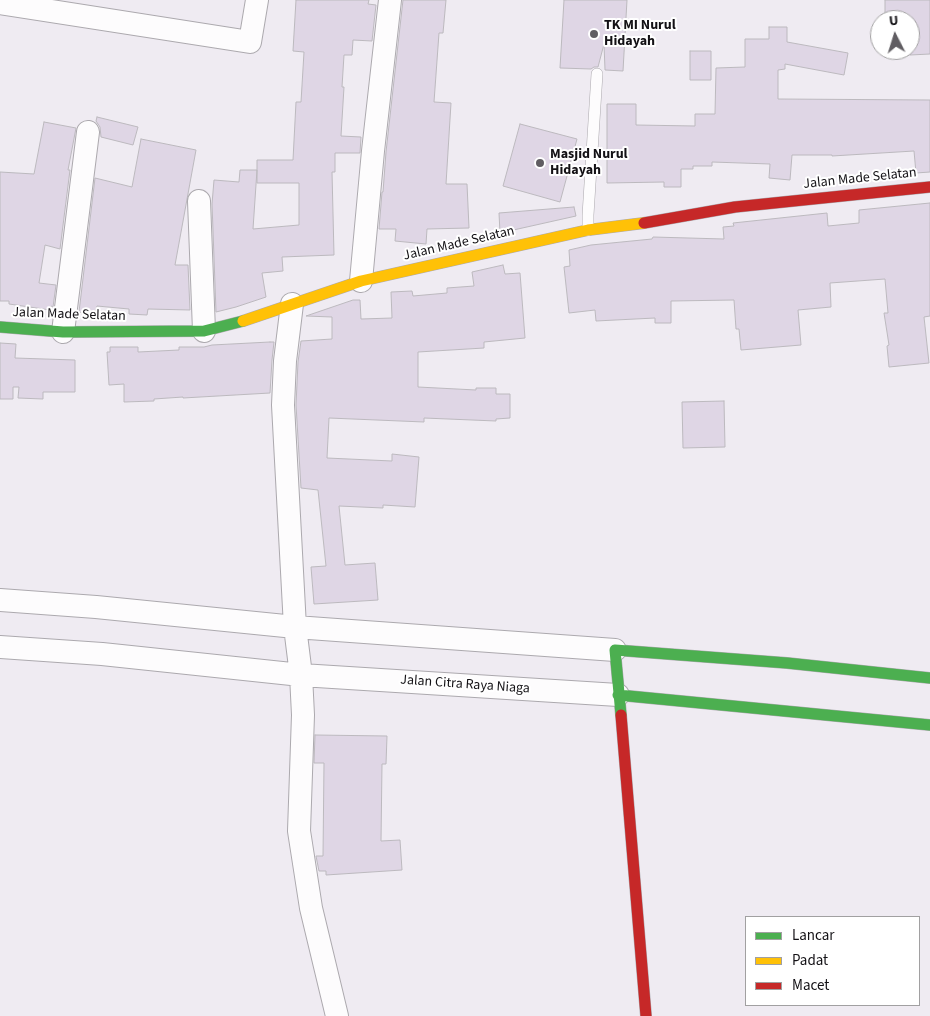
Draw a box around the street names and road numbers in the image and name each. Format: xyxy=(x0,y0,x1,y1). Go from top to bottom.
street label: Jalan Made Selatan xyxy=(803,165,917,193)
street label: Jalan Made Selatan xyxy=(402,223,516,265)
street label: Jalan Made Selatan xyxy=(12,305,126,325)
street label: Jalan Citra Raya Niaga xyxy=(400,672,530,698)

